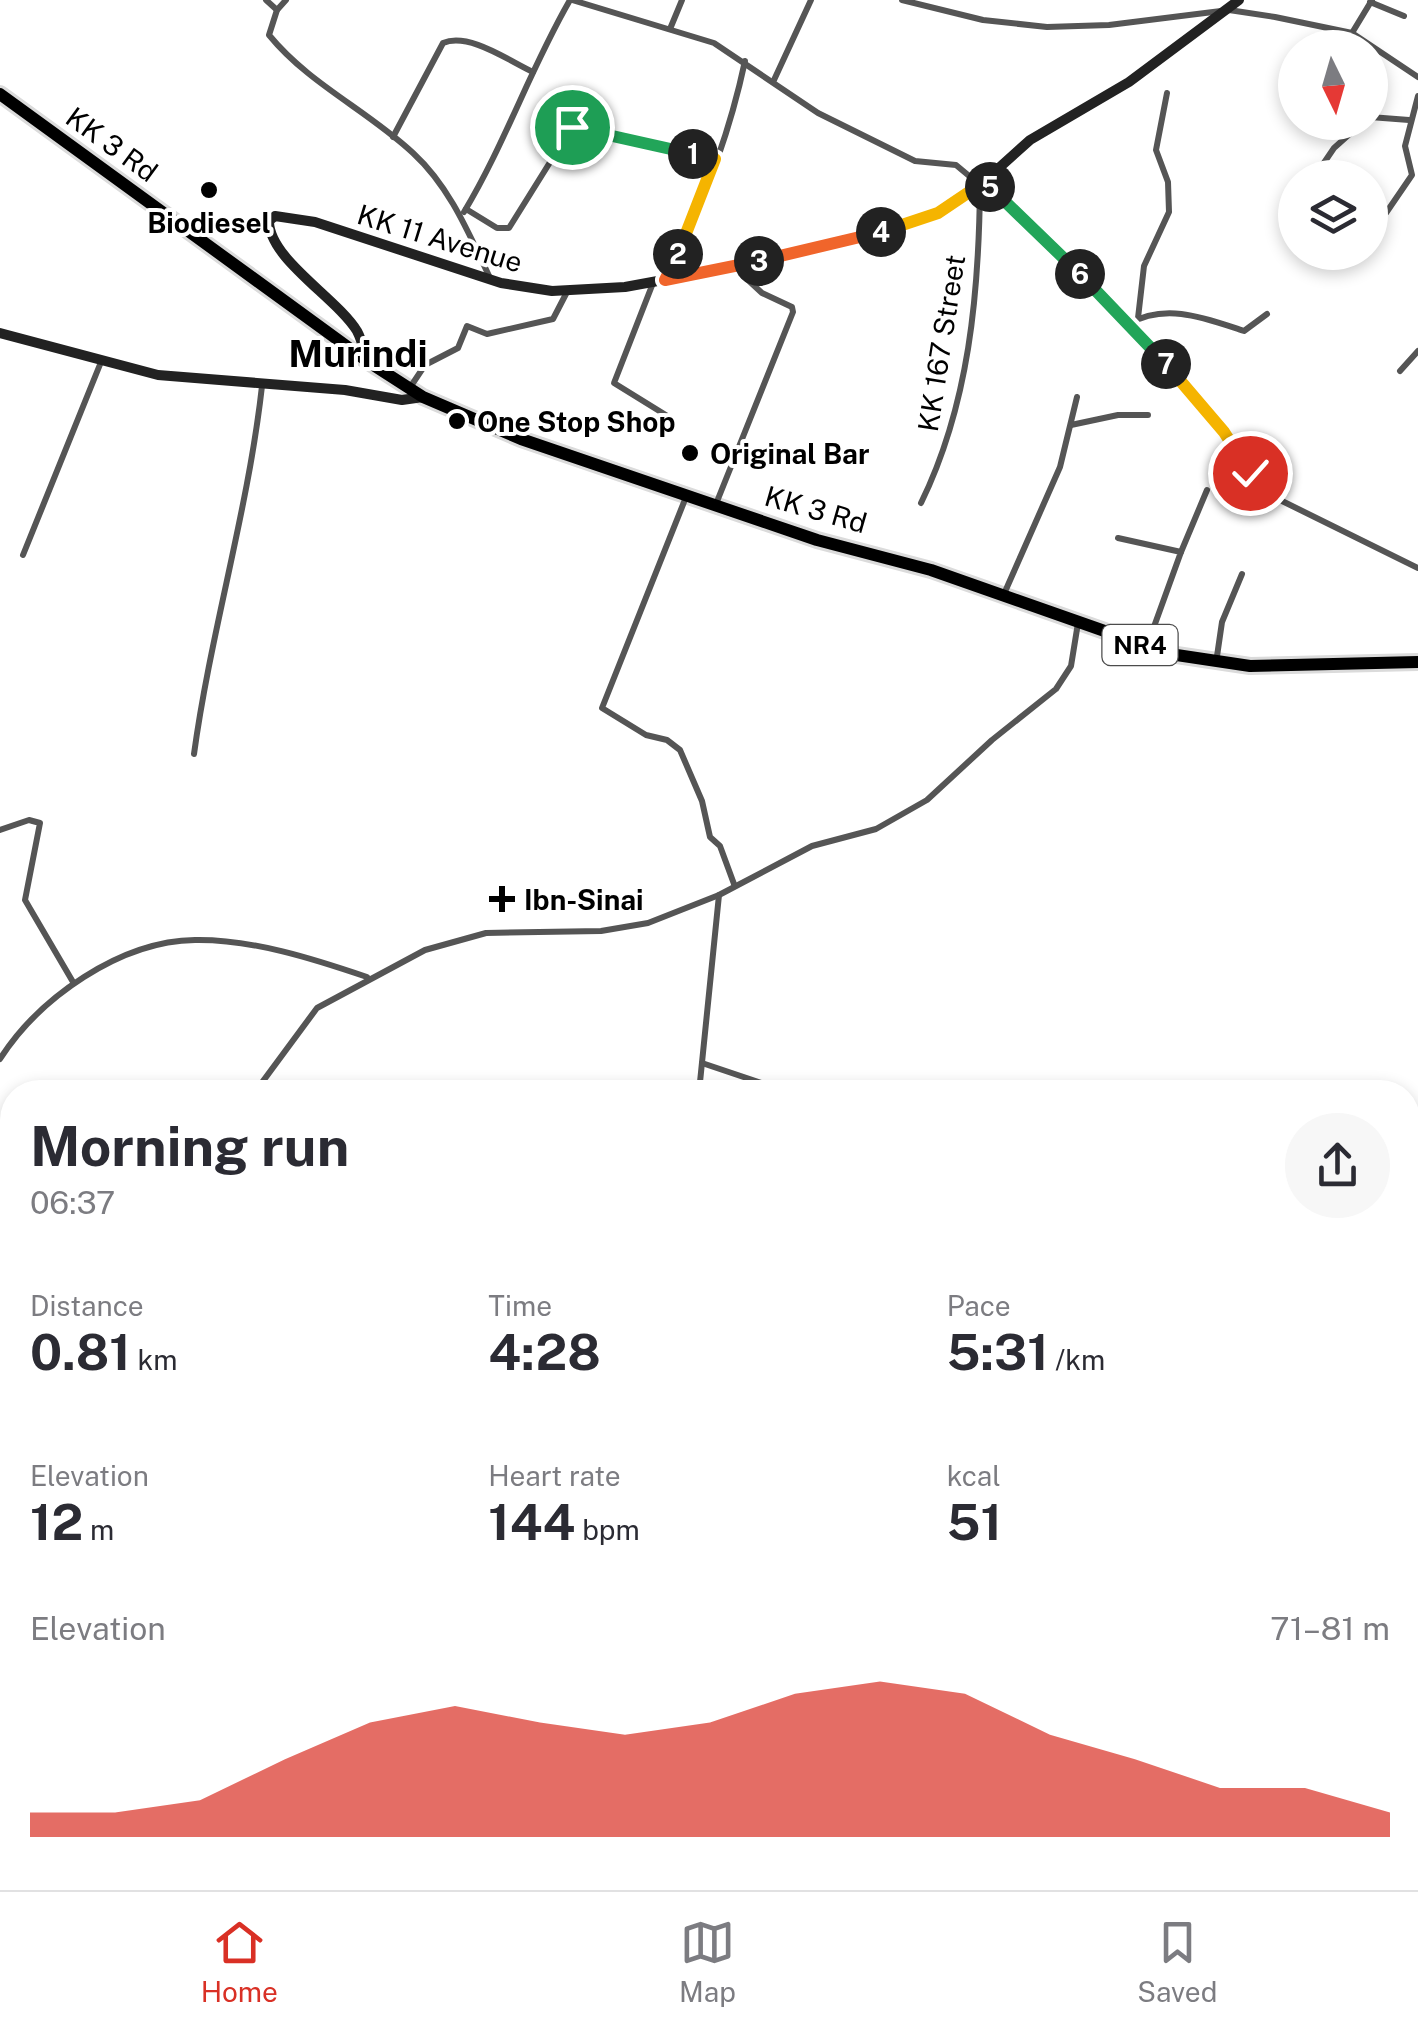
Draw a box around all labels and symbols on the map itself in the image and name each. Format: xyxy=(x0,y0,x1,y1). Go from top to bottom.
north arrow xyxy=(1278,30,1388,140)
pin xyxy=(530,85,615,170)
street label: KK 3 Rd xyxy=(60,100,164,188)
pin: 1 xyxy=(668,129,718,179)
pin: 5 xyxy=(965,162,1015,212)
marker: Biodiesel xyxy=(198,179,220,201)
street label: KK 11 Avenue xyxy=(354,197,526,279)
place label: Biodiesel xyxy=(147,206,271,239)
pin: 4 xyxy=(856,207,906,257)
pin: 2 xyxy=(653,229,703,279)
pin: 3 xyxy=(734,236,784,286)
pin: 6 xyxy=(1055,249,1105,299)
street label: KK 167 Street xyxy=(911,252,971,434)
district label: Murindi xyxy=(288,331,428,376)
pin: 7 xyxy=(1141,339,1191,389)
place label: One Stop Shop xyxy=(477,405,675,438)
marker: One Stop Shop xyxy=(446,410,468,432)
pin xyxy=(1208,431,1293,516)
place label: Original Bar xyxy=(710,437,869,470)
marker: Original Bar xyxy=(679,442,701,464)
street label: KK 3 Rd xyxy=(761,479,871,539)
road number: NR4 xyxy=(1102,625,1178,665)
place label: Ibn-Sinai xyxy=(524,883,644,916)
marker: Ibn-Sinai xyxy=(489,886,515,912)

